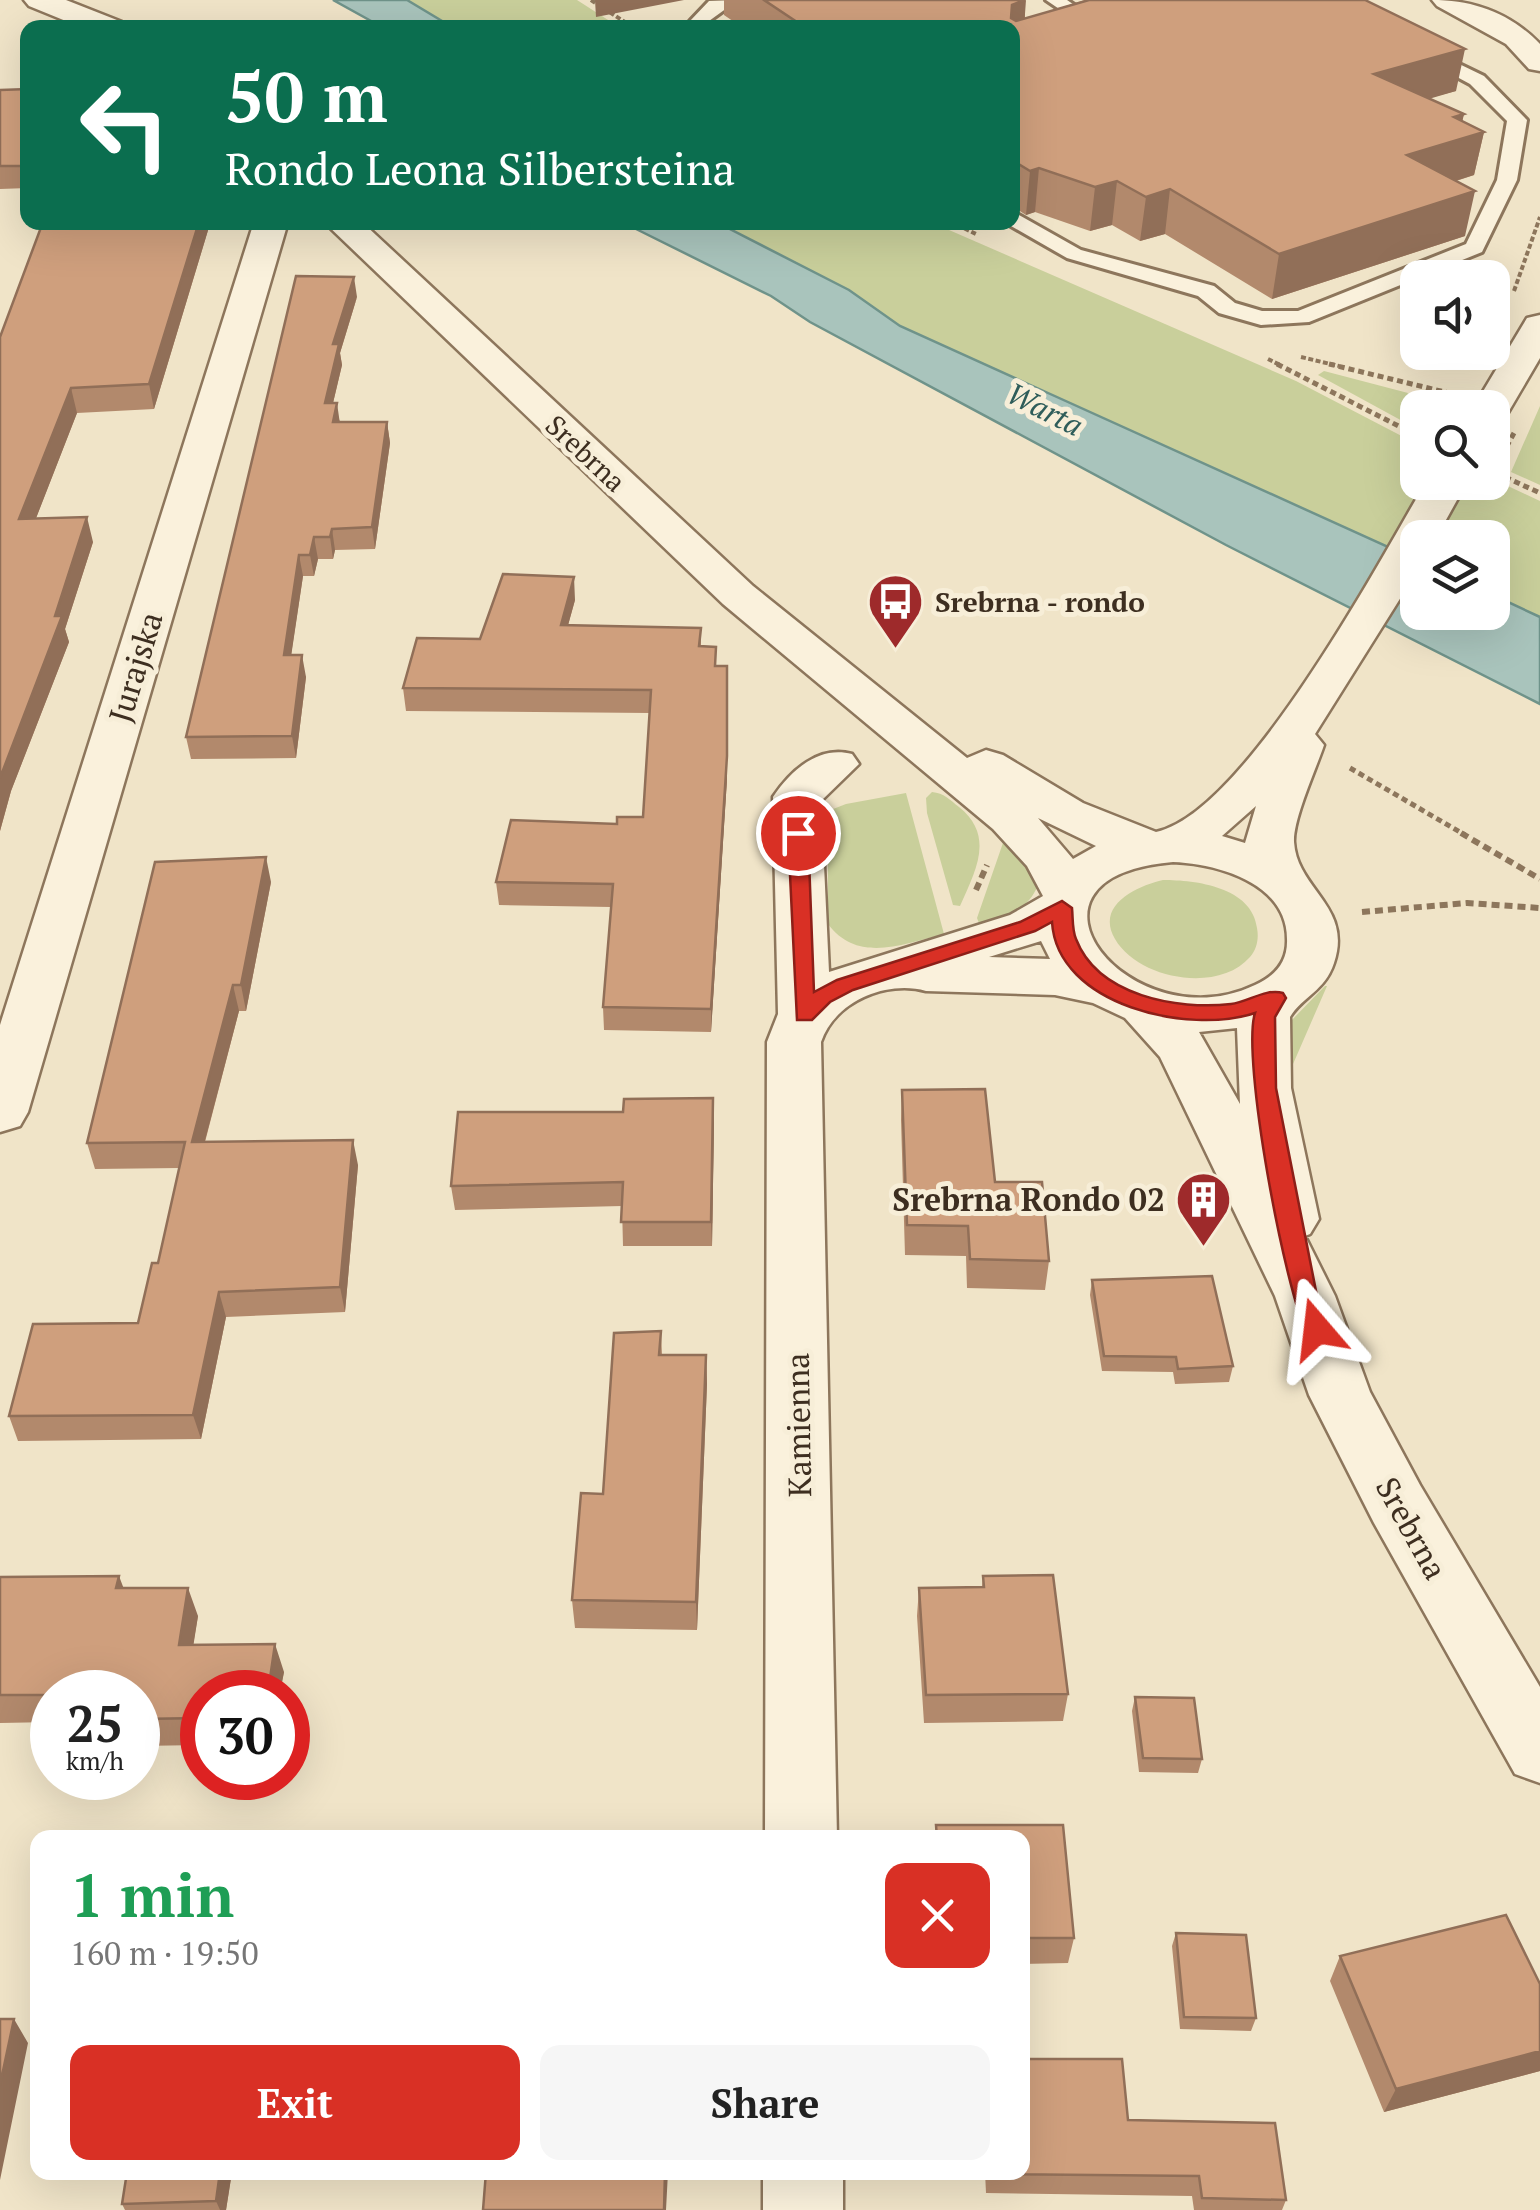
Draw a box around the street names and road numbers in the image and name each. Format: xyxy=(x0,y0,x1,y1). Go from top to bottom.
street label: Srebrna xyxy=(538,407,634,499)
street label: Jurajska xyxy=(98,607,172,727)
street label: Kamienna xyxy=(776,1352,820,1498)
street label: Srebrna xyxy=(1367,1470,1457,1586)

